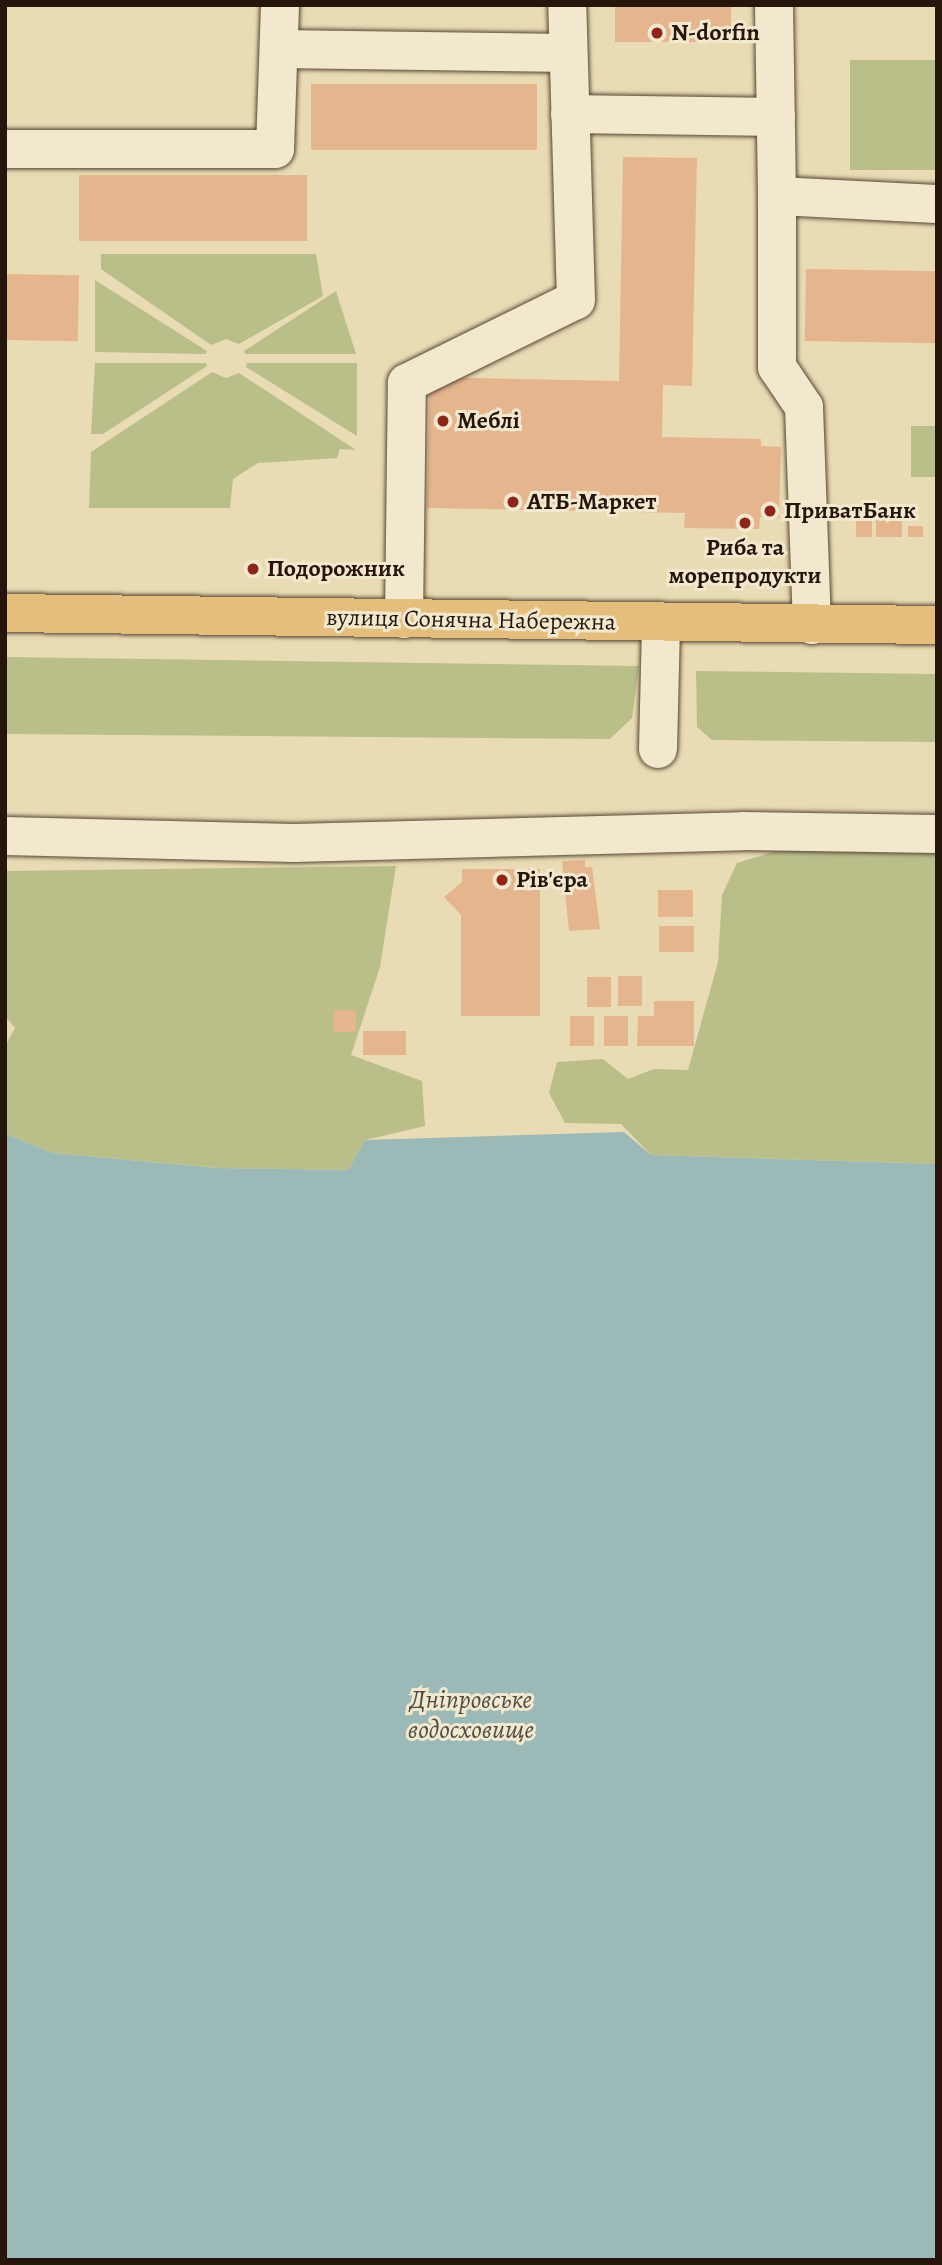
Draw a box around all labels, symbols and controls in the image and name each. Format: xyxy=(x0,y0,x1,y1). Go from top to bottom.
place label: N-dorfin xyxy=(671,19,760,47)
marker: N-dorfin xyxy=(649,25,665,41)
place label: Меблі xyxy=(457,407,520,435)
marker: Меблі xyxy=(435,413,451,429)
place label: АТБ-Маркет xyxy=(527,488,656,516)
marker: АТБ-Маркет xyxy=(505,494,521,510)
place label: ПриватБанк xyxy=(784,497,916,525)
marker: ПриватБанк xyxy=(762,503,778,519)
marker: Риба та морепродукти xyxy=(737,515,753,531)
place label: Риба та морепродукти xyxy=(668,534,822,590)
place label: Подорожник xyxy=(267,555,405,583)
marker: Подорожник xyxy=(245,561,261,577)
street label: вулиця Сонячна Набережна xyxy=(326,603,616,637)
place label: Рів'єра xyxy=(516,866,588,894)
marker: Рів'єра xyxy=(494,872,510,888)
water label: Дніпровське водосховище xyxy=(408,1684,534,1746)

